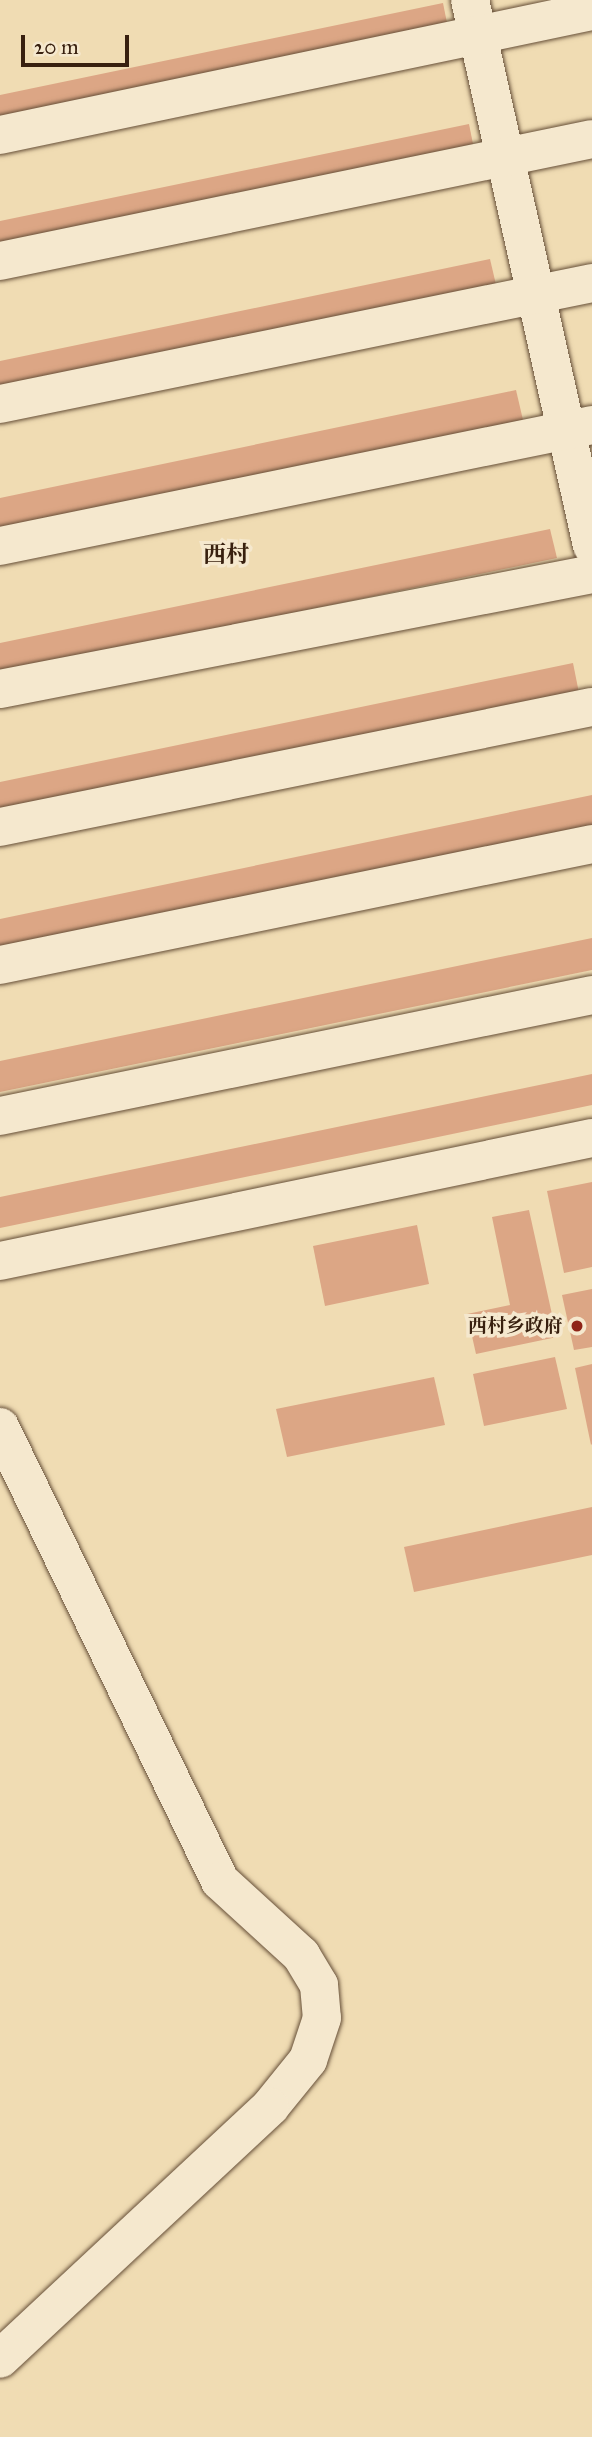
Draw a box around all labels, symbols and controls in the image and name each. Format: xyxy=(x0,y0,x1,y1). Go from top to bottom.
scale bar xyxy=(24,21,133,65)
text: 20 m xyxy=(34,34,79,60)
district label: 西村 xyxy=(203,540,249,568)
place label: 西村乡政府 xyxy=(468,1315,563,1337)
marker: 西村乡政府 xyxy=(569,1318,585,1334)

